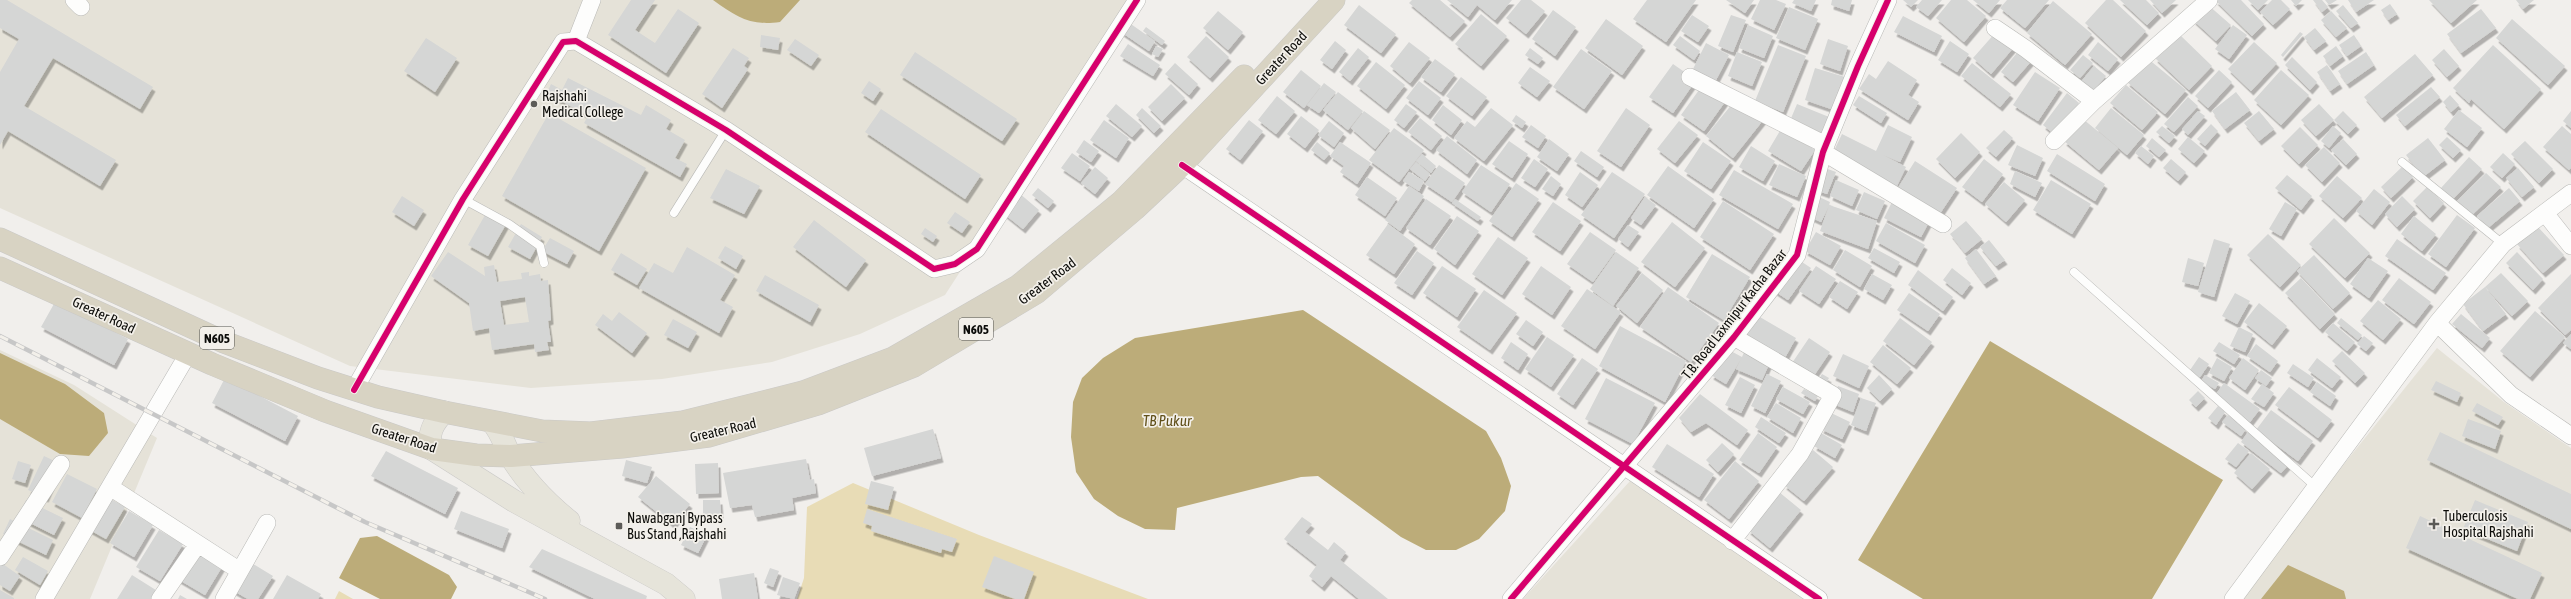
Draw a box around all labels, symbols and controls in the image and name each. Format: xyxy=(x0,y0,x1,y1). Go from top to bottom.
street label: Greater Road xyxy=(1252,28,1310,88)
place label: Rajshahi Medical College xyxy=(542,88,623,120)
marker: Rajshahi Medical College xyxy=(529,99,539,109)
street label: T.B. Road Laxmipur Kacha Bazar xyxy=(1678,245,1790,382)
street label: Greater Road xyxy=(1015,254,1079,308)
street label: Greater Road xyxy=(70,293,138,337)
road number: N605 xyxy=(959,318,993,340)
road number: N605 xyxy=(200,327,234,349)
water label: TB Pukur xyxy=(1143,412,1192,429)
street label: Greater Road xyxy=(688,415,758,445)
street label: Greater Road xyxy=(369,420,439,456)
place label: Tuberculosis Hospital Rajshahi xyxy=(2443,508,2534,540)
place label: Nawabganj Bypass Bus Stand ,Rajshahi xyxy=(627,510,727,542)
marker: Tuberculosis Hospital Rajshahi xyxy=(2428,518,2440,530)
marker: Nawabganj Bypass Bus Stand ,Rajshahi xyxy=(614,521,624,531)

